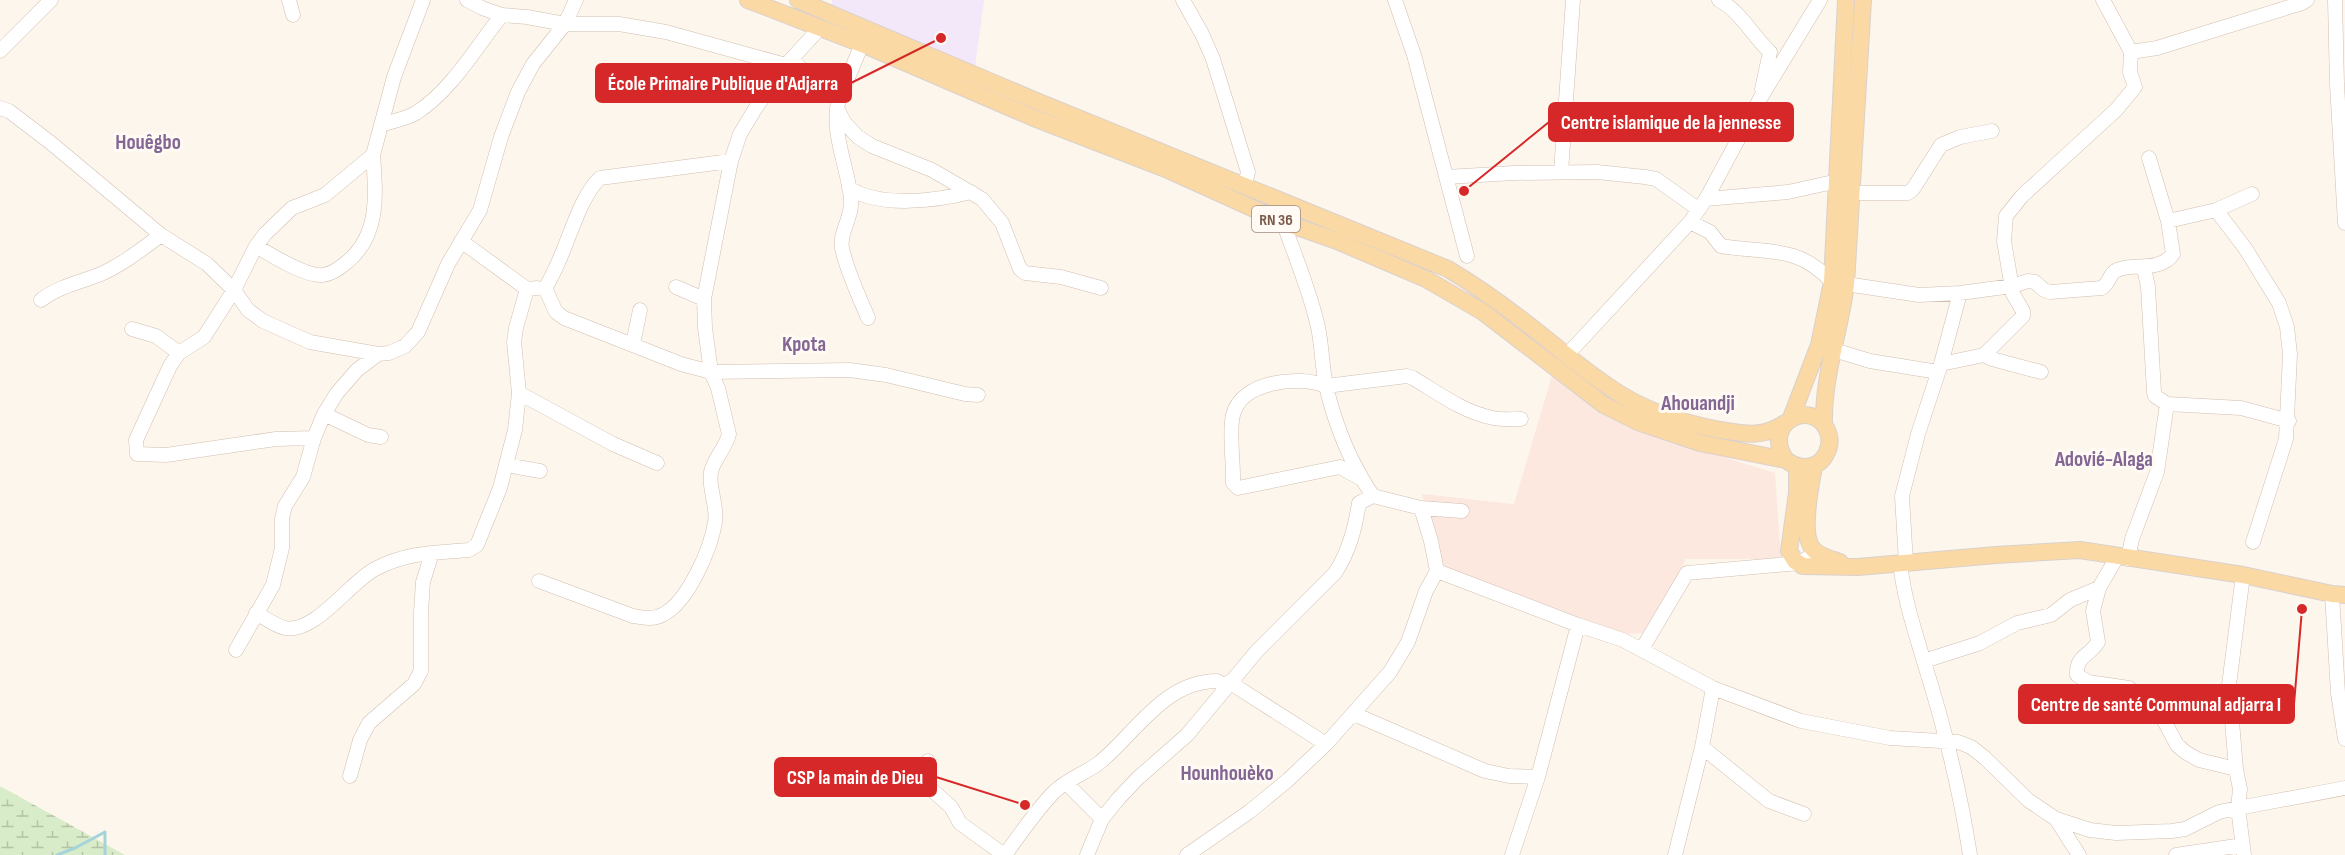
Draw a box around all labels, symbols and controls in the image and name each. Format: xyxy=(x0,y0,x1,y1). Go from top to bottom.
callout: École Primaire Publique d'Adjarra xyxy=(596,64,851,102)
text: École Primaire Publique d'Adjarra xyxy=(608,72,838,96)
callout: Centre islamique de la jennesse xyxy=(1549,103,1793,141)
text: Centre islamique de la jennesse xyxy=(1561,111,1781,135)
district label: Houêgbo xyxy=(115,130,181,155)
road number: RN 36 xyxy=(1252,206,1300,232)
district label: Kpota xyxy=(782,332,826,357)
district label: Ahouandji xyxy=(1660,391,1735,416)
district label: Adovié-Alaga xyxy=(2054,447,2153,472)
callout: Centre de santé Communal adjarra I xyxy=(2019,685,2294,723)
text: Centre de santé Communal adjarra I xyxy=(2031,693,2281,717)
callout: CSP la main de Dieu xyxy=(775,758,936,796)
district label: Hounhouèko xyxy=(1180,761,1274,786)
text: CSP la main de Dieu xyxy=(787,766,923,790)

